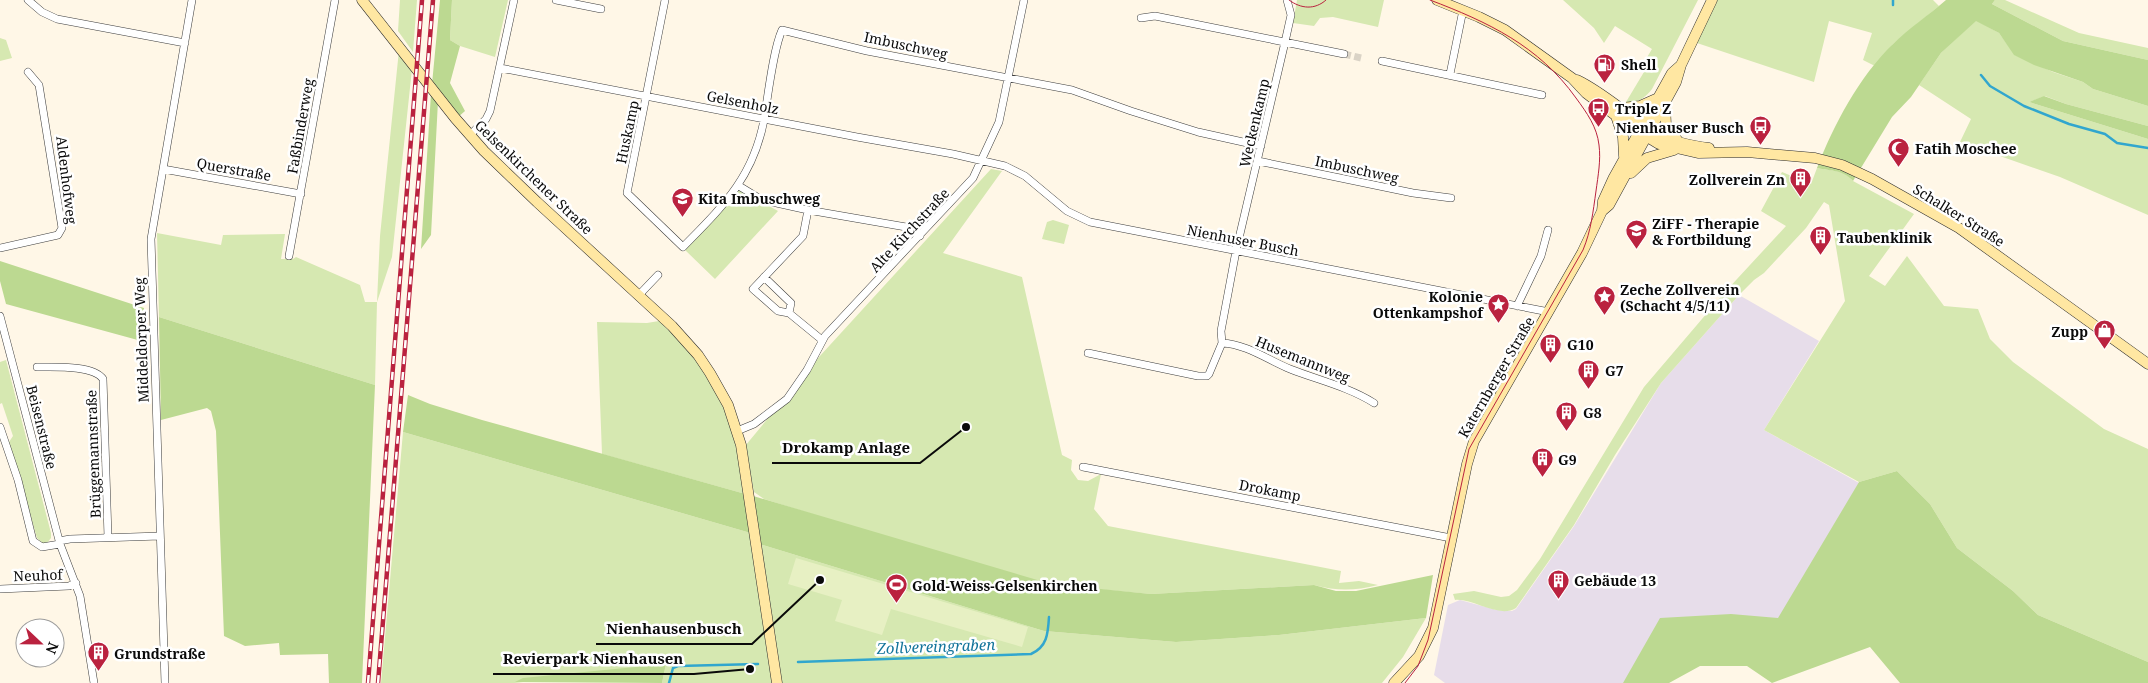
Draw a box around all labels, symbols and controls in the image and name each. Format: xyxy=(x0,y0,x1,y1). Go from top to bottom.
street label: Imbuschweg xyxy=(862,27,950,63)
fuel station icon: Shell xyxy=(1593,52,1617,83)
place label: Shell xyxy=(1621,55,1656,74)
street label: Faßbinderweg xyxy=(282,76,318,175)
street label: Weckenkamp xyxy=(1235,77,1273,169)
street label: Gelsenholz xyxy=(705,86,781,118)
bus stop icon: Triple Z xyxy=(1587,96,1611,127)
street label: Huskamp xyxy=(611,99,643,165)
place label: Triple Z xyxy=(1615,99,1671,118)
bus stop icon: Nienhauser Busch xyxy=(1748,115,1772,146)
street label: Gelsenkirchener Straße xyxy=(471,116,597,238)
place label: Nienhauser Busch xyxy=(1616,118,1744,137)
street label: Aldenhofweg xyxy=(52,135,82,226)
mosque icon: Fatih Moschee xyxy=(1887,136,1911,167)
place label: Fatih Moschee xyxy=(1915,139,2017,158)
street label: Imbuschweg xyxy=(1313,151,1401,187)
street label: Querstraße xyxy=(195,153,273,185)
building icon: Zollverein Zn xyxy=(1789,167,1813,198)
place label: Zollverein Zn xyxy=(1689,170,1785,189)
street label: Schalker Straße xyxy=(1910,179,2008,251)
street label: Alte Kirchstraße xyxy=(865,184,953,276)
school or university icon: Kita Imbuschweg xyxy=(670,186,694,217)
place label: Kita Imbuschweg xyxy=(698,189,820,208)
place label: ZiFF - Therapie & Fortbildung xyxy=(1652,214,1759,249)
school or university icon: ZiFF - Therapie & Fortbildung xyxy=(1624,219,1648,250)
street label: Nienhuser Busch xyxy=(1185,220,1301,260)
building icon: Taubenklinik xyxy=(1809,225,1833,256)
place label: Taubenklinik xyxy=(1837,228,1932,247)
street label: Middeldorper Weg xyxy=(129,277,153,403)
place label: Zeche Zollverein (Schacht 4/5/11) xyxy=(1620,280,1740,315)
place icon: Zeche Zollverein (Schacht 4/5/11) xyxy=(1592,285,1616,316)
place label: Kolonie Ottenkampshof xyxy=(1373,287,1484,322)
place icon: Kolonie Ottenkampshof xyxy=(1487,292,1511,323)
street label: Katernberger Straße xyxy=(1454,313,1538,441)
shop icon: Zupp xyxy=(2092,319,2116,350)
place label: Zupp xyxy=(2051,322,2088,341)
street label: Husemannweg xyxy=(1253,331,1353,387)
building icon: G10 xyxy=(1539,332,1563,363)
place label: G10 xyxy=(1567,335,1594,354)
building icon: G7 xyxy=(1577,358,1601,389)
place label: G7 xyxy=(1605,361,1624,380)
street label: Beisenstraße xyxy=(22,383,62,471)
street label: Brüggemannstraße xyxy=(81,390,105,518)
building icon: G8 xyxy=(1555,400,1579,431)
place label: G8 xyxy=(1583,403,1602,422)
callout: Drokamp Anlage xyxy=(772,433,920,463)
text: Drokamp Anlage xyxy=(782,437,910,457)
building icon: G9 xyxy=(1530,447,1554,478)
place label: G9 xyxy=(1558,450,1577,469)
street label: Drokamp xyxy=(1237,475,1303,505)
street label: Neuhof xyxy=(13,565,65,585)
building icon: Gebäude 13 xyxy=(1546,568,1570,599)
place label: Gebäude 13 xyxy=(1574,571,1656,590)
sports icon: Gold-Weiss-Gelsenkirchen xyxy=(884,573,908,604)
place label: Gold-Weiss-Gelsenkirchen xyxy=(912,576,1098,595)
callout: Nienhausenbusch xyxy=(596,614,752,644)
north arrow xyxy=(15,618,65,668)
text: Nienhausenbusch xyxy=(606,618,742,638)
water label: Zollvereingraben xyxy=(875,634,996,658)
text: N xyxy=(42,639,63,657)
building icon: Grundstraße xyxy=(86,641,110,672)
place label: Grundstraße xyxy=(114,644,206,663)
callout: Revierpark Nienhausen xyxy=(493,644,694,674)
text: Revierpark Nienhausen xyxy=(503,648,683,668)

